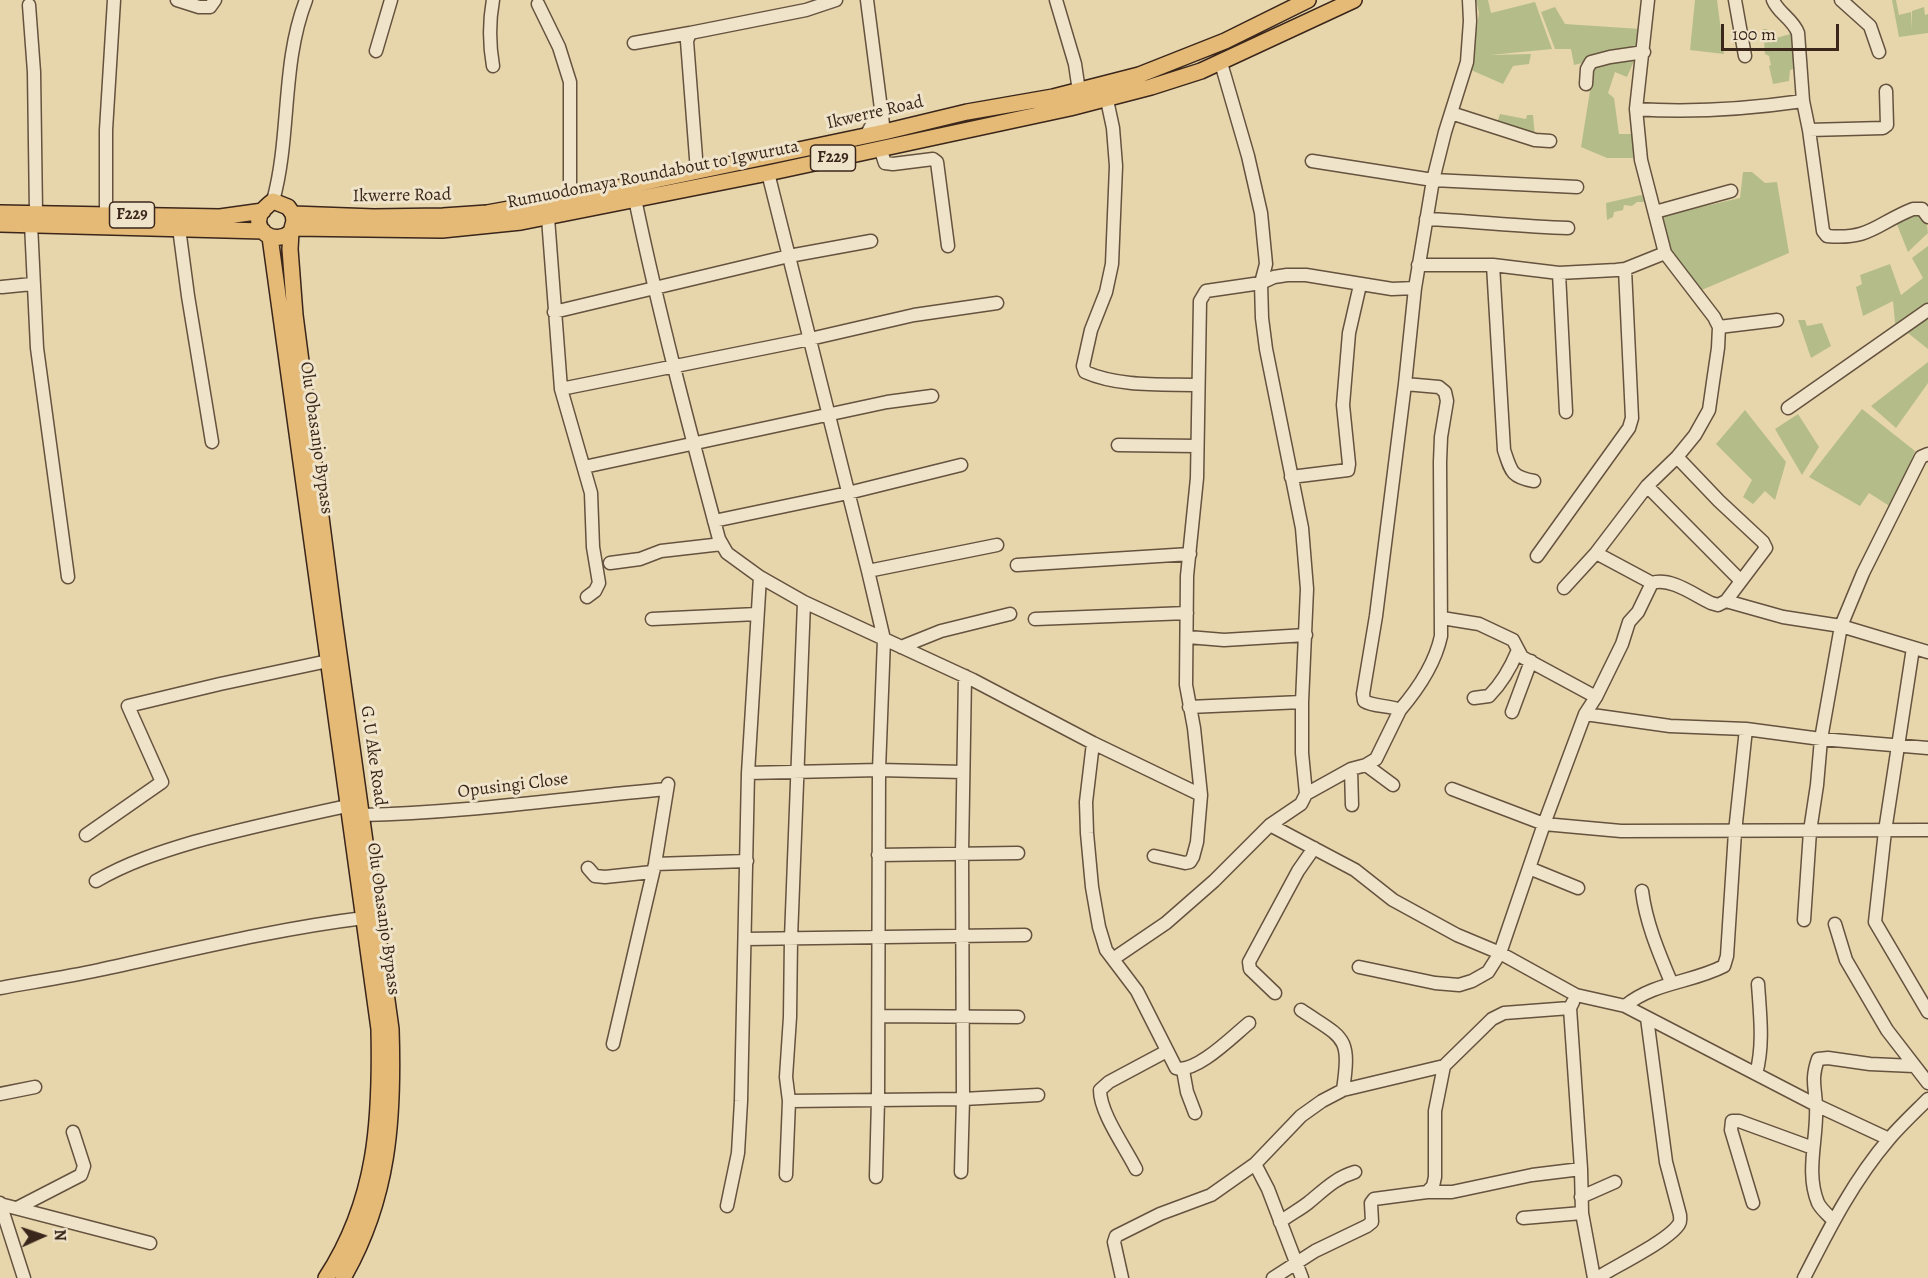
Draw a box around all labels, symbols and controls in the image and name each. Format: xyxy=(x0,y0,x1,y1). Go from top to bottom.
scale bar xyxy=(1724,12,1842,50)
text: 100 m xyxy=(1732,22,1776,46)
street label: Ikwerre Road xyxy=(825,91,925,135)
street label: Rumuodomaya Roundabout to Igwuruta xyxy=(505,136,801,214)
road number: F229 xyxy=(810,145,856,171)
street label: Ikwerre Road xyxy=(353,184,451,208)
road number: F229 xyxy=(110,202,154,228)
street label: Olu Obasanjo Bypass xyxy=(295,360,337,516)
street label: G.U Ake Road xyxy=(355,704,391,808)
street label: Opusingi Close xyxy=(456,768,570,804)
street label: Olu Obasanjo Bypass xyxy=(362,841,404,997)
north arrow xyxy=(12,1206,72,1266)
text: N xyxy=(49,1229,71,1241)

